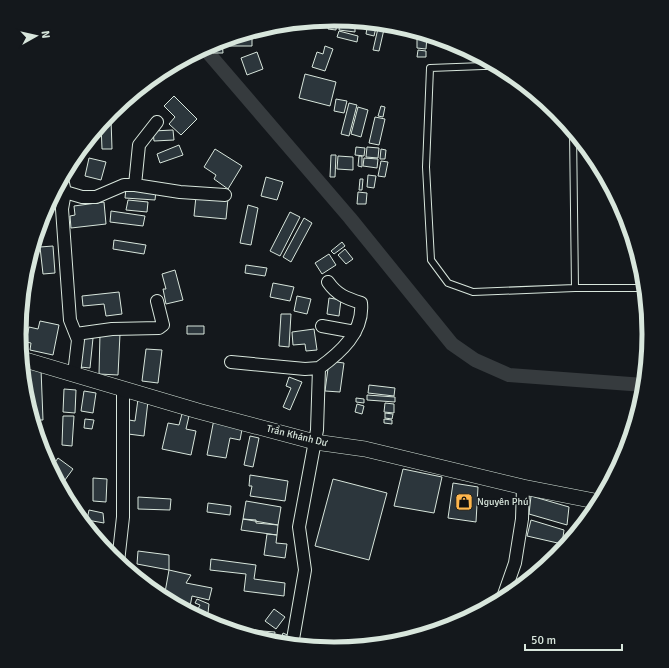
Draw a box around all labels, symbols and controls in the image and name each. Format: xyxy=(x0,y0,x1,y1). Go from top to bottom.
north arrow xyxy=(16,16,56,56)
text: N xyxy=(38,30,52,39)
street label: Trần Khánh Dư xyxy=(265,423,329,449)
shop icon: Nguyên Phú xyxy=(454,492,474,512)
place label: Nguyên Phú xyxy=(477,496,528,508)
scale bar xyxy=(525,626,622,652)
text: 50 m xyxy=(531,633,556,648)

